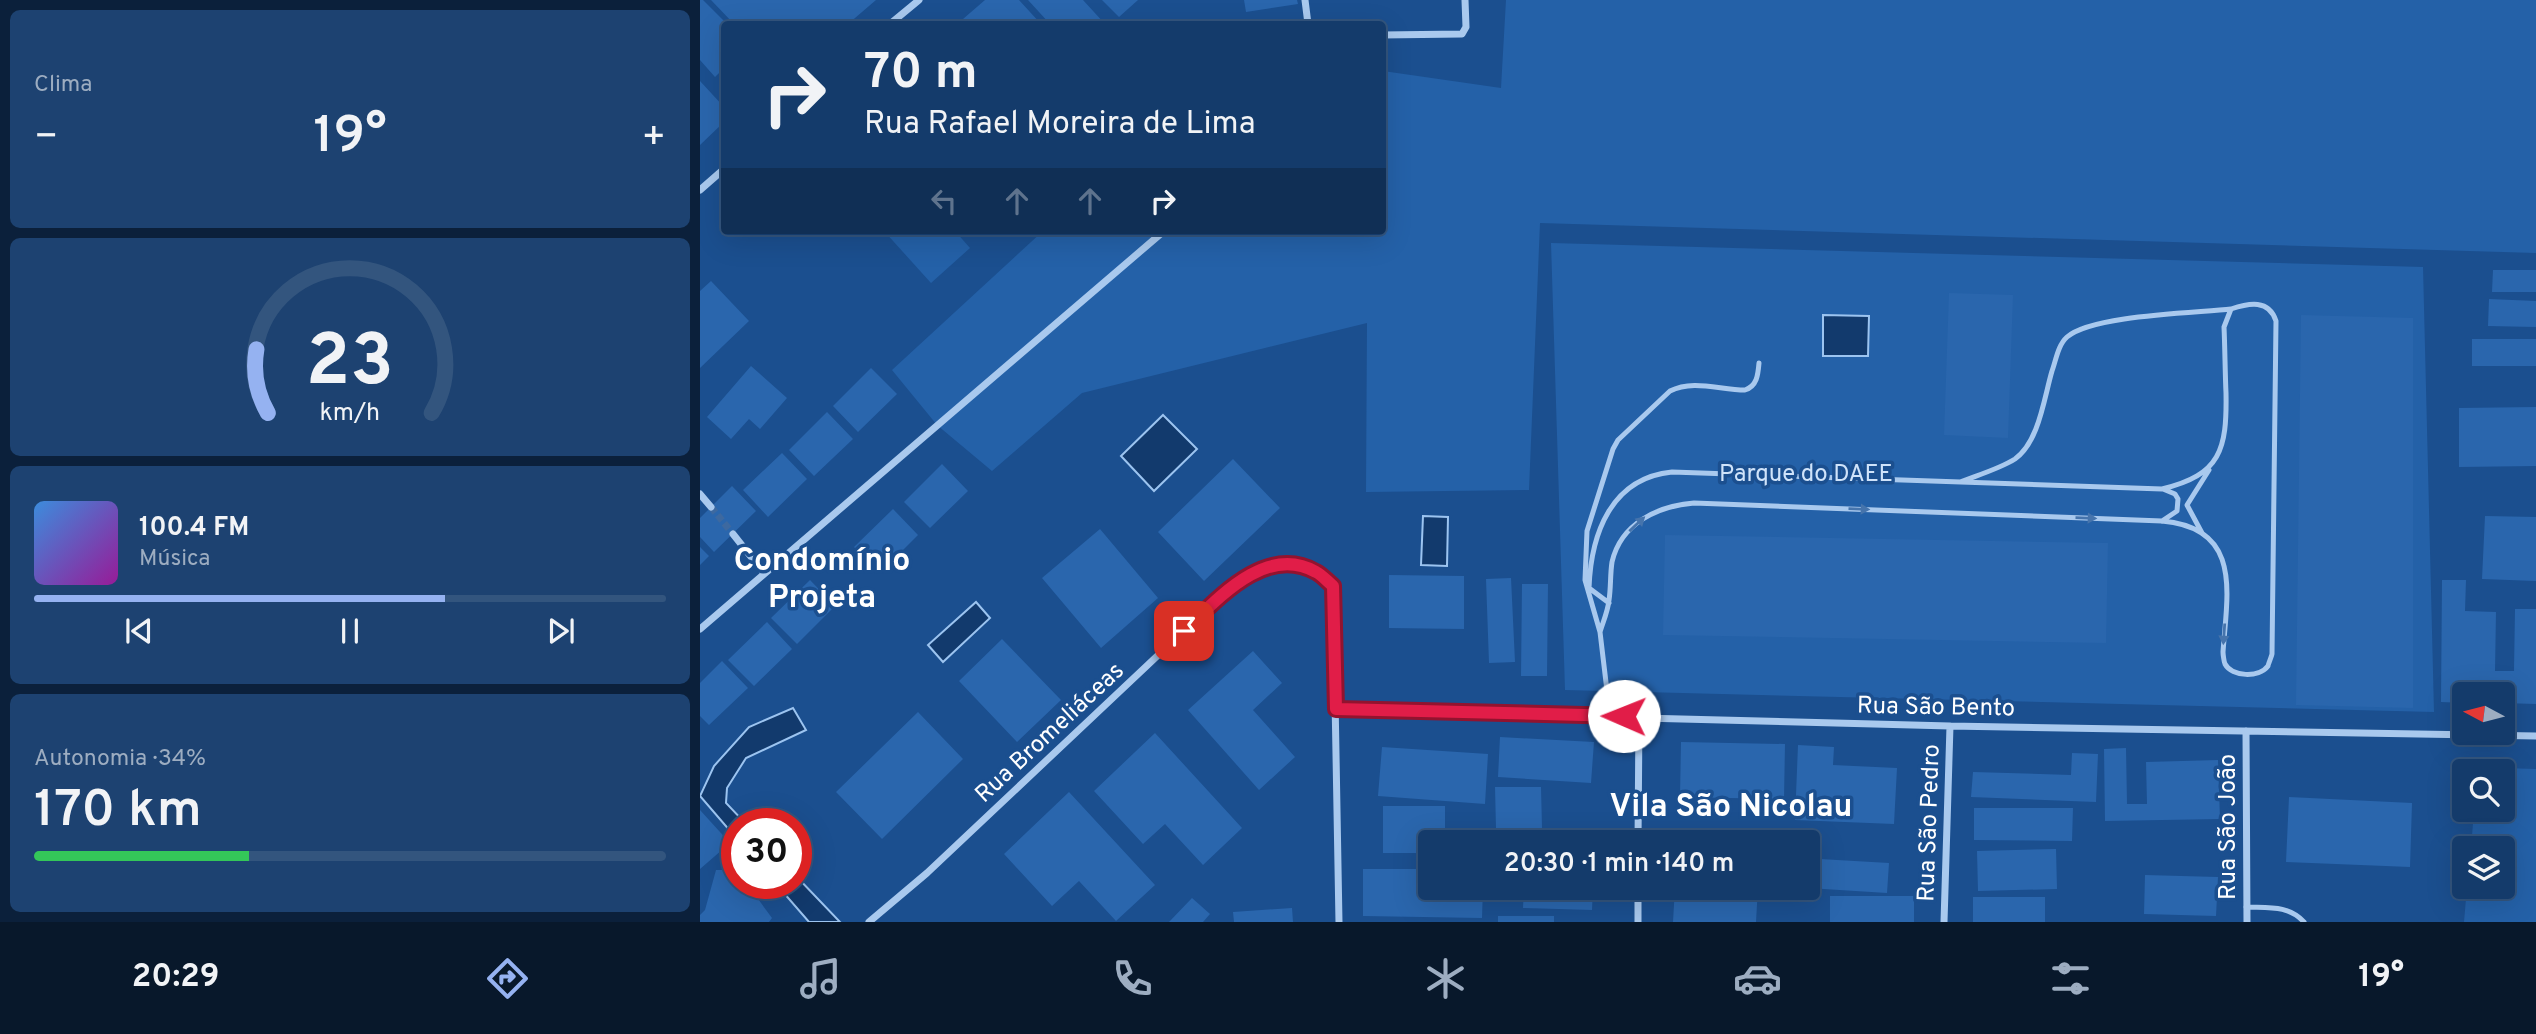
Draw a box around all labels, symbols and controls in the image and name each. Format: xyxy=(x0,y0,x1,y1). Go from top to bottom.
text: 70 m xyxy=(864,44,978,106)
icon: right xyxy=(749,49,840,140)
text: Clima xyxy=(34,71,92,100)
text: 19° xyxy=(313,105,387,171)
text: Rua Rafael Moreira de Lima xyxy=(864,105,1256,145)
text: − xyxy=(34,114,59,163)
text: + xyxy=(641,114,666,163)
icon: left xyxy=(925,182,963,220)
icon: ahead xyxy=(998,182,1036,220)
icon: ahead xyxy=(1071,182,1109,220)
icon: right xyxy=(1144,182,1182,220)
text: 23 xyxy=(306,319,394,411)
text: km/h xyxy=(320,398,380,430)
park label: Parque do DAEE xyxy=(1719,460,1893,490)
one-way arrow xyxy=(1848,504,1870,515)
text: 100.4 FM xyxy=(139,512,249,545)
one-way arrow xyxy=(2076,513,2098,524)
one-way arrow xyxy=(1628,516,1645,532)
district label: Condomínio Projeta xyxy=(734,542,910,619)
text: Música xyxy=(139,545,210,574)
pin xyxy=(1154,601,1214,661)
icon: previous xyxy=(120,612,158,650)
icon: pause xyxy=(331,612,369,650)
icon: next xyxy=(542,612,580,650)
icon: arrive xyxy=(1165,612,1203,650)
one-way arrow xyxy=(2218,624,2229,646)
street label: Rua Bromeliáceas xyxy=(970,657,1131,810)
position arrow xyxy=(1587,679,1661,753)
north arrow xyxy=(2452,682,2515,746)
map controls xyxy=(2452,682,2515,899)
street label: Rua São Bento xyxy=(1857,692,2015,724)
street label: Rua São Pedro xyxy=(1912,744,1948,902)
text: Autonomia · 34% xyxy=(34,745,206,774)
street label: Rua São João xyxy=(2214,754,2244,900)
button: search xyxy=(2452,759,2515,822)
text: 170 km xyxy=(34,779,202,845)
district label: Vila São Nicolau xyxy=(1609,788,1853,828)
speed limit sign: 30 xyxy=(721,808,812,899)
button: layers xyxy=(2452,836,2515,899)
text: 20:30 · 1 min · 140 m xyxy=(1504,848,1734,881)
icon: directions xyxy=(483,954,532,1003)
icon: music xyxy=(796,954,845,1003)
icon: phone xyxy=(1108,954,1157,1003)
icon: climate xyxy=(1421,954,1470,1003)
icon: car xyxy=(1733,954,1782,1003)
icon: filters xyxy=(2046,954,2095,1003)
text: 20:29 xyxy=(132,958,219,998)
text: 19° xyxy=(2358,958,2404,998)

